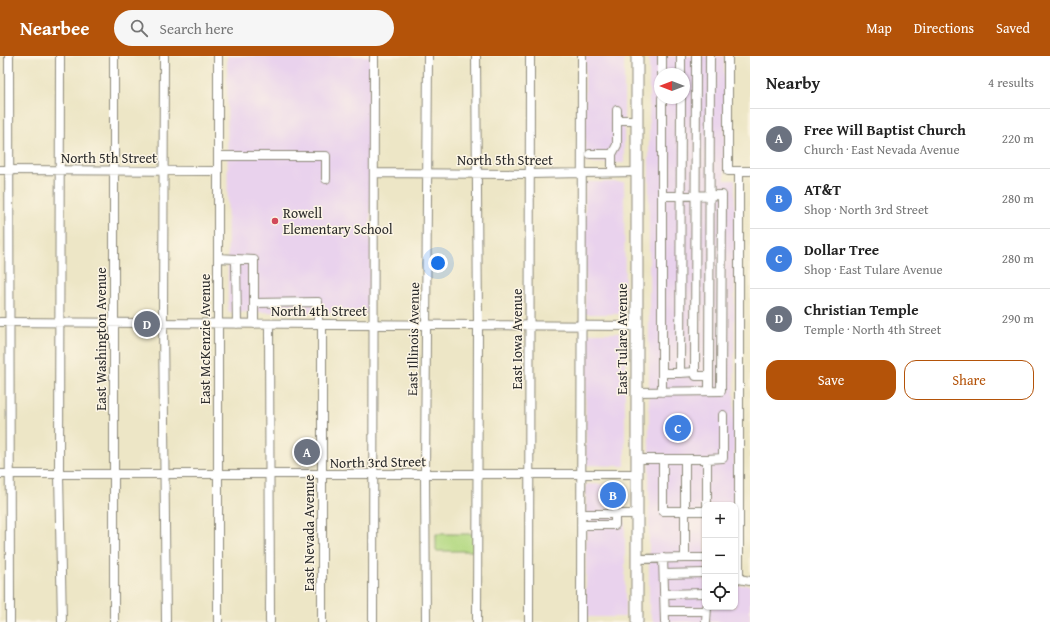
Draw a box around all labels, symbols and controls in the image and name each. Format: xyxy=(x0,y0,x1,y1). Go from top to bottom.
search box xyxy=(114,10,394,46)
text: Nearbee xyxy=(20,14,90,42)
icon: search xyxy=(128,17,150,39)
text: Search here xyxy=(160,18,234,39)
text: Map xyxy=(866,18,892,38)
text: Directions xyxy=(914,18,974,38)
text: Saved xyxy=(996,18,1030,38)
north arrow xyxy=(654,68,690,104)
text: Nearby xyxy=(766,70,820,95)
text: 4 results xyxy=(988,73,1034,92)
text: Free Will Baptist Church xyxy=(804,119,966,140)
text: A xyxy=(775,129,783,148)
text: 220 m xyxy=(1002,129,1034,148)
text: Church · East Nevada Avenue xyxy=(804,140,960,159)
street label: North 5th Street xyxy=(61,148,157,168)
street label: North 5th Street xyxy=(457,150,553,170)
text: AT&T xyxy=(804,179,841,200)
text: B xyxy=(775,189,783,208)
text: 280 m xyxy=(1002,189,1034,208)
text: Shop · North 3rd Street xyxy=(804,200,929,219)
place label: Rowell Elementary School xyxy=(283,203,393,239)
marker: Rowell Elementary School xyxy=(270,216,280,226)
text: Dollar Tree xyxy=(804,239,879,260)
text: C xyxy=(775,249,783,268)
text: 280 m xyxy=(1002,249,1034,268)
your location xyxy=(428,253,448,273)
text: Shop · East Tulare Avenue xyxy=(804,260,943,279)
street label: East Washington Avenue xyxy=(91,267,111,411)
street label: East McKenzie Avenue xyxy=(195,273,215,404)
street label: East Illinois Avenue xyxy=(402,281,424,396)
street label: East Tulare Avenue xyxy=(612,283,632,395)
street label: East Iowa Avenue xyxy=(507,288,527,389)
text: Christian Temple xyxy=(804,299,919,320)
street label: North 4th Street xyxy=(271,301,367,321)
pin: D xyxy=(134,309,160,339)
text: D xyxy=(775,309,783,328)
text: 290 m xyxy=(1002,309,1034,328)
text: Temple · North 4th Street xyxy=(804,320,941,339)
button: Save xyxy=(766,360,896,400)
button: Share xyxy=(904,360,1034,400)
pin: C xyxy=(665,413,691,443)
pin: A xyxy=(294,437,320,467)
street label: North 3rd Street xyxy=(330,451,426,473)
street label: East Nevada Avenue xyxy=(299,474,319,591)
pin: B xyxy=(600,480,626,510)
map controls xyxy=(702,502,738,610)
button: + xyxy=(702,502,738,538)
button: − xyxy=(702,538,738,574)
button: locate xyxy=(702,574,738,610)

